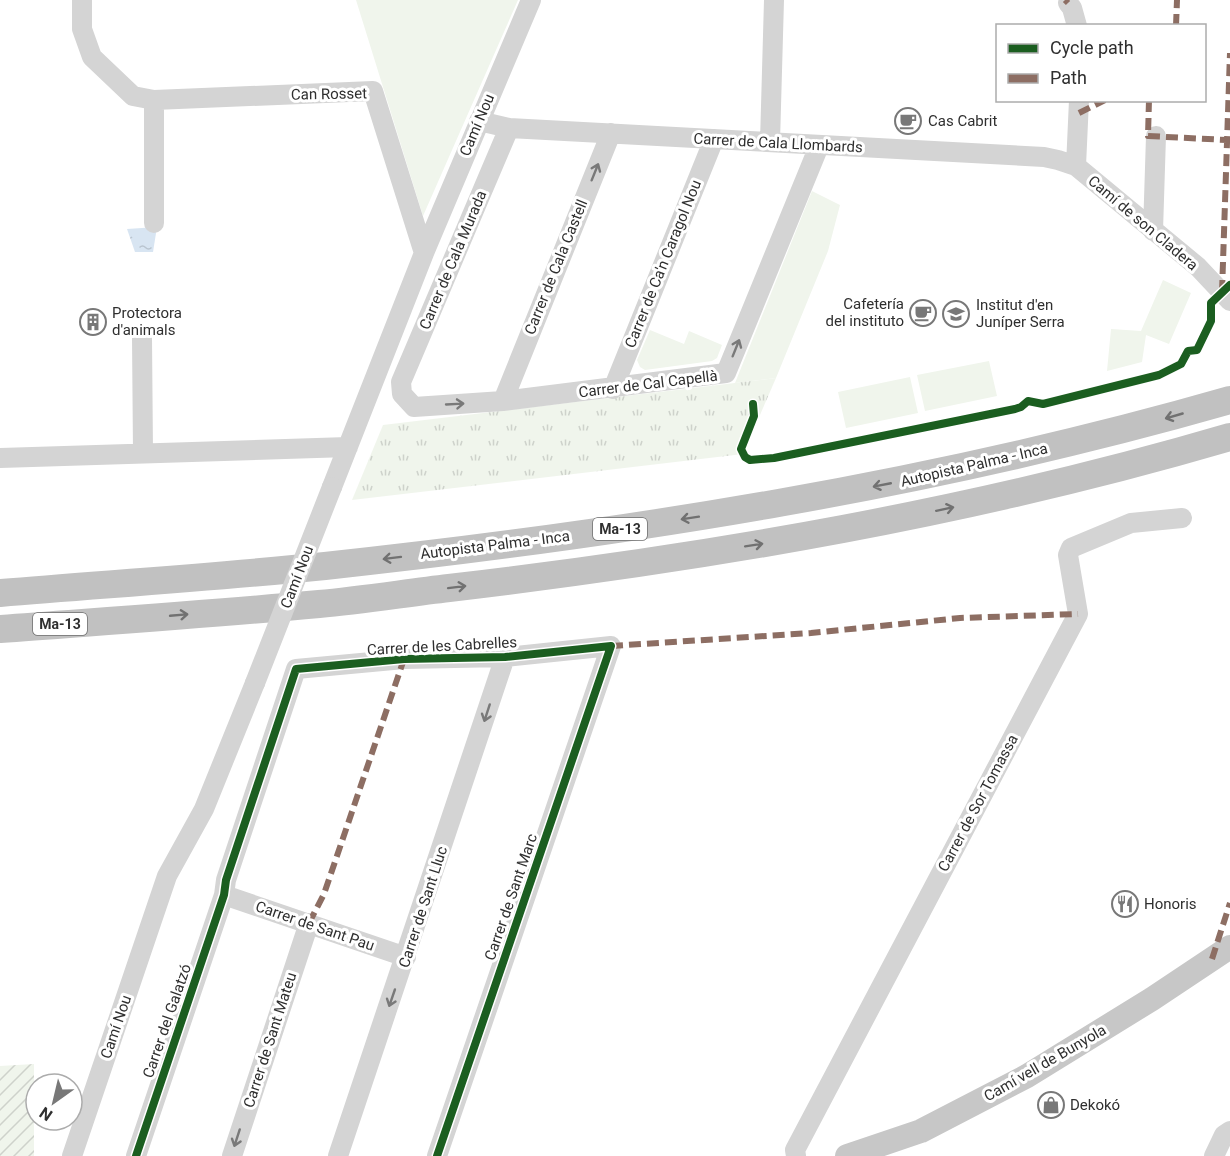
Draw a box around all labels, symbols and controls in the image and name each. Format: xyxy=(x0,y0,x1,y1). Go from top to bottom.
legend xyxy=(996,24,1206,102)
text: Cycle path xyxy=(1050,37,1134,58)
text: Path xyxy=(1050,67,1087,88)
street label: Can Rosset xyxy=(291,84,367,104)
street label: Camí Nou xyxy=(456,91,498,159)
cafe icon: Cas Cabrit xyxy=(893,106,923,136)
place label: Cas Cabrit xyxy=(928,112,997,130)
street label: Carrer de Cala Llombards xyxy=(693,130,863,156)
one-way arrow xyxy=(590,163,601,181)
street label: Camí de son Cladera xyxy=(1084,172,1202,274)
street label: Carrer de Ca'n Caragol Nou xyxy=(621,177,705,351)
street label: Carrer de Cala Murada xyxy=(416,188,490,332)
street label: Carrer de Cala Castell xyxy=(521,197,591,337)
place label: Cafetería del instituto xyxy=(825,295,904,330)
place label: Institut d'en Juníper Serra xyxy=(976,296,1065,331)
cafe icon: Cafetería del instituto xyxy=(908,298,938,328)
school or university icon: Institut d'en Juníper Serra xyxy=(941,299,971,329)
place label: Protectora d'animals xyxy=(112,304,182,339)
building icon: Protectora d'animals xyxy=(78,307,108,337)
one-way arrow xyxy=(731,339,742,358)
street label: Carrer de Cal Capellà xyxy=(577,367,719,401)
one-way arrow xyxy=(444,399,464,410)
one-way arrow xyxy=(1165,411,1184,422)
street label: Autopista Palma - Inca xyxy=(899,439,1049,491)
one-way arrow xyxy=(873,480,892,491)
one-way arrow xyxy=(935,503,954,514)
one-way arrow xyxy=(680,513,700,524)
road number: Ma-13 xyxy=(593,518,647,540)
street label: Autopista Palma - Inca xyxy=(419,527,571,563)
one-way arrow xyxy=(743,539,763,550)
street label: Camí Nou xyxy=(277,543,317,611)
one-way arrow xyxy=(383,553,403,564)
one-way arrow xyxy=(446,581,466,592)
one-way arrow xyxy=(169,609,189,620)
road number: Ma-13 xyxy=(33,613,87,635)
street label: Carrer de les Cabrelles xyxy=(367,633,517,659)
one-way arrow xyxy=(481,703,492,722)
street label: Carrer de Sor Tomassa xyxy=(934,731,1022,875)
street label: Carrer de Sant Marc xyxy=(481,831,541,963)
street label: Carrer de Sant Lluc xyxy=(395,844,451,970)
restaurant icon: Honoris xyxy=(1110,889,1140,919)
place label: Honoris xyxy=(1144,895,1197,913)
street label: Carrer de Sant Pau xyxy=(253,897,377,955)
street label: Carrer del Galatzó xyxy=(139,962,195,1080)
street label: Carrer de Sant Mateu xyxy=(240,970,300,1110)
one-way arrow xyxy=(386,988,397,1006)
street label: Camí Nou xyxy=(97,993,135,1061)
street label: Camí vell de Bunyola xyxy=(981,1021,1109,1105)
north arrow xyxy=(24,1072,84,1132)
shop icon: Dekokó xyxy=(1036,1090,1066,1120)
place label: Dekokó xyxy=(1070,1096,1120,1114)
text: N xyxy=(36,1103,56,1125)
one-way arrow xyxy=(231,1128,242,1147)

